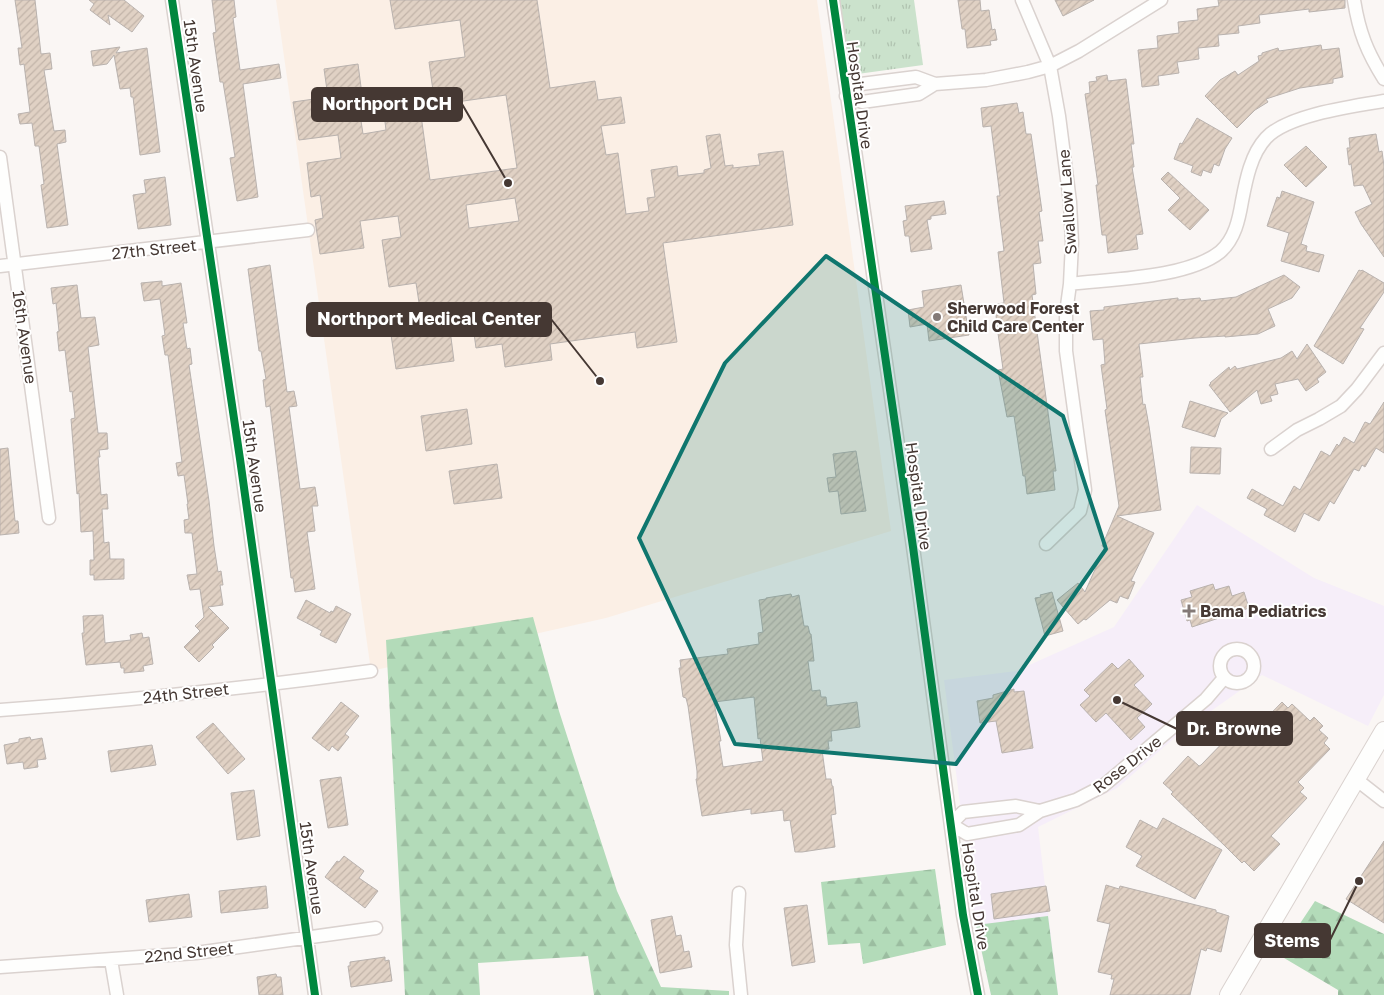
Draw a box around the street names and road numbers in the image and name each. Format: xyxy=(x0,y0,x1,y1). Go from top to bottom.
street label: 15th Avenue xyxy=(180,18,212,114)
street label: Hospital Drive xyxy=(843,40,877,150)
street label: Swallow Lane xyxy=(1053,149,1081,255)
street label: 27th Street xyxy=(111,235,197,263)
street label: 16th Avenue xyxy=(9,289,41,385)
street label: 15th Avenue xyxy=(239,418,271,514)
street label: Hospital Drive xyxy=(902,441,936,551)
street label: 24th Street xyxy=(142,679,230,707)
street label: Rose Drive xyxy=(1089,731,1165,797)
street label: 15th Avenue xyxy=(296,820,328,916)
street label: Hospital Drive xyxy=(958,841,994,951)
street label: 22nd Street xyxy=(143,937,235,967)

